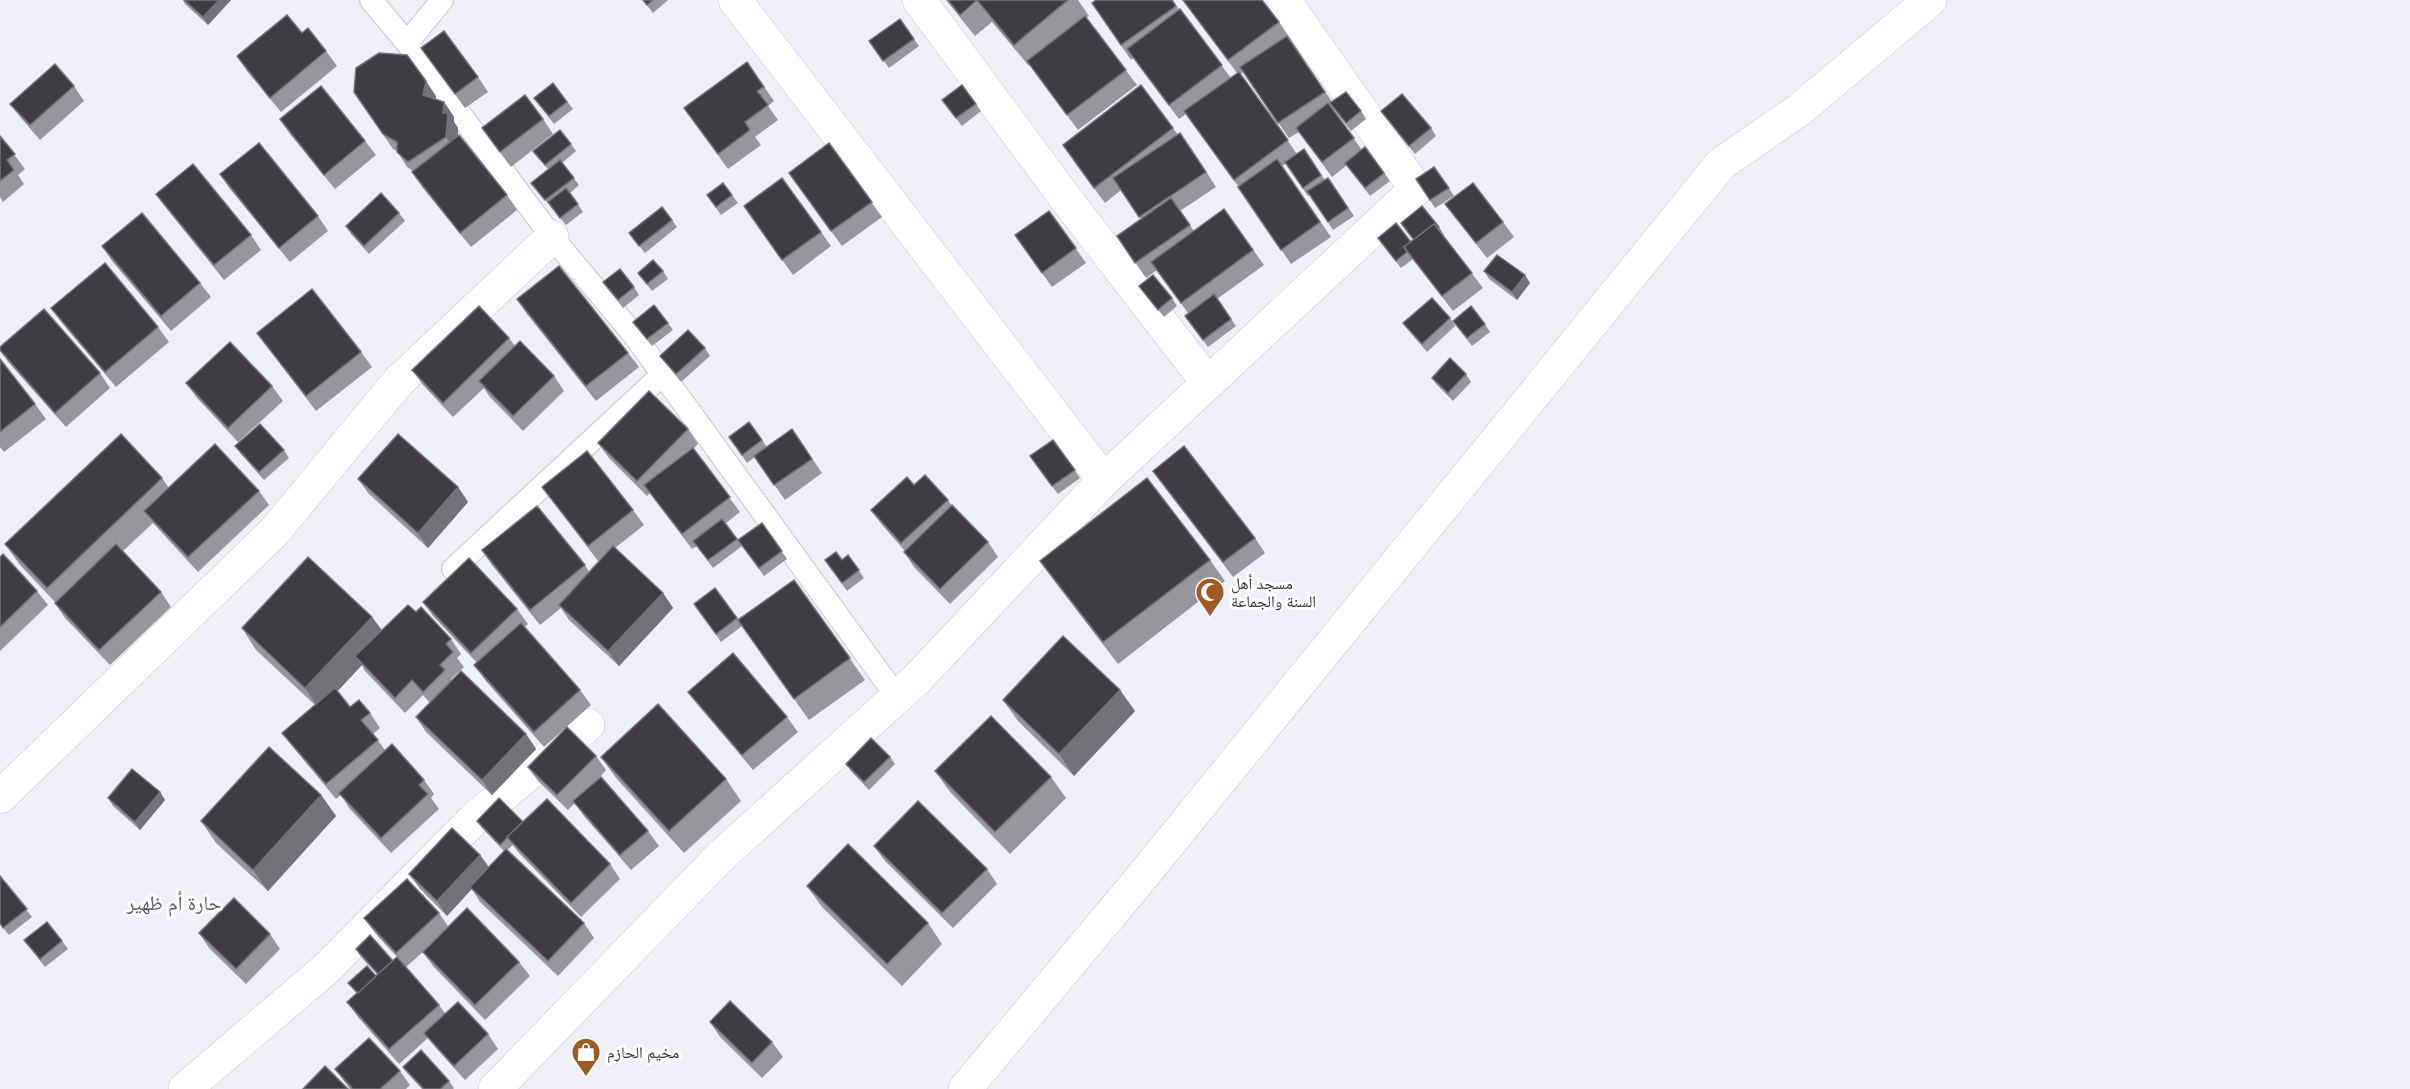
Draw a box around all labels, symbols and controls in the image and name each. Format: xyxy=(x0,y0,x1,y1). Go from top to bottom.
place label: مسجد أهل السنة والجماعة xyxy=(1231,572,1316,612)
mosque icon: مسجد أهل السنة والجماعة xyxy=(1194,576,1226,618)
district label: حارة أم ظهير xyxy=(126,889,222,917)
shop icon: مخيم الحازم xyxy=(570,1036,602,1078)
place label: مخيم الحازم xyxy=(607,1041,679,1063)

